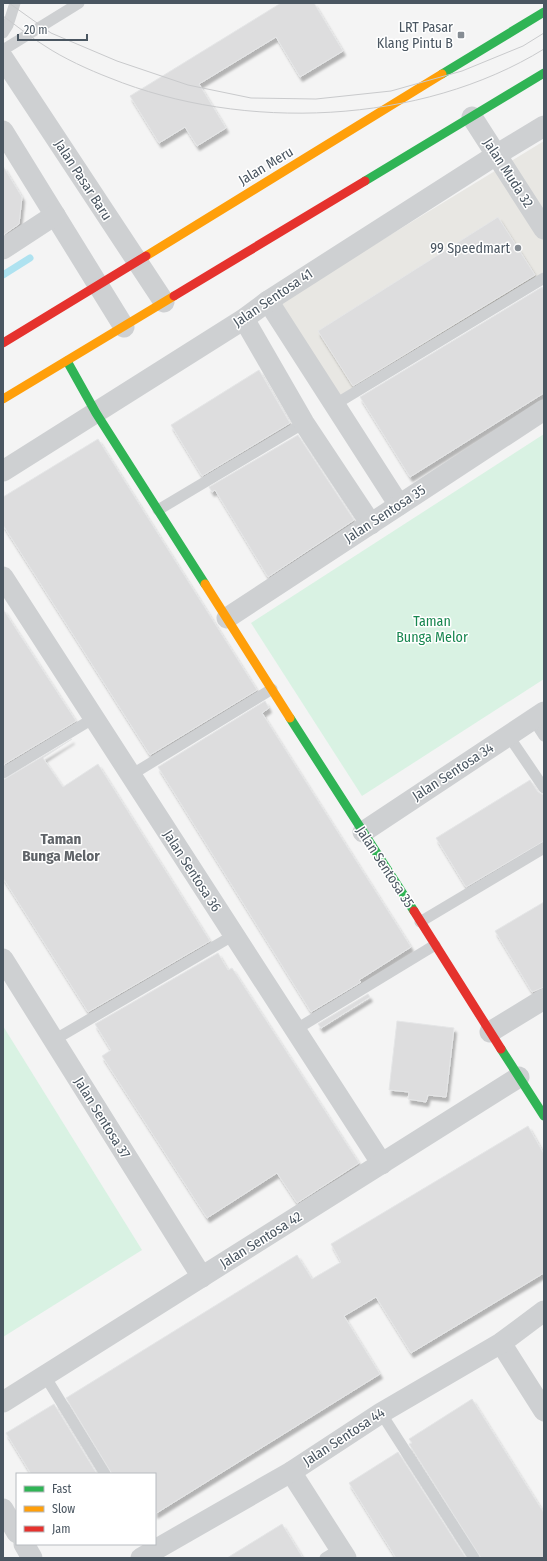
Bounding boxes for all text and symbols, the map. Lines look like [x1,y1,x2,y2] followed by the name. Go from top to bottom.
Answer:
[18,16,87,42] scale bar
[377,19,453,52] place label: LRT Pasar Klang Pintu B
[24,23,48,37] text: 20 m
[456,30,466,40] marker: LRT Pasar Klang Pintu B
[479,135,537,211] street label: Jalan Muda 32
[51,136,115,224] street label: Jalan Pasar Baru
[236,143,296,189] street label: Jalan Meru
[430,240,510,257] place label: 99 Speedmart
[513,243,523,253] marker: 99 Speedmart
[230,265,316,331] street label: Jalan Sentosa 41
[341,481,429,547] street label: Jalan Sentosa 35
[396,613,468,646] park label: Taman Bunga Melor
[409,739,497,805] street label: Jalan Sentosa 34
[352,823,418,911] street label: Jalan Sentosa 35
[159,827,225,915] street label: Jalan Sentosa 36
[22,830,100,865] district label: Taman Bunga Melor
[70,1074,134,1162] street label: Jalan Sentosa 37
[217,1208,305,1272] street label: Jalan Sentosa 42
[300,1404,388,1470] street label: Jalan Sentosa 44
[16,1473,156,1545] legend
[52,1482,71,1496] text: Fast
[52,1502,75,1516] text: Slow
[52,1522,70,1536] text: Jam

